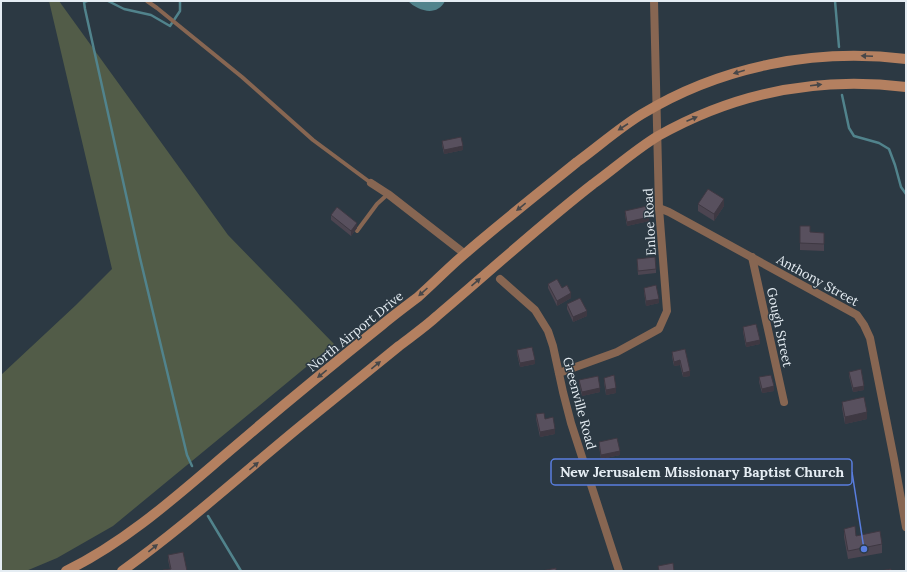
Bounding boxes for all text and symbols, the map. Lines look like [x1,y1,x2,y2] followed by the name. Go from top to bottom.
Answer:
[860,53,873,59] one-way arrow
[732,69,744,75] one-way arrow
[810,82,822,88] one-way arrow
[686,116,697,122] one-way arrow
[617,123,629,130] one-way arrow
[639,187,660,256] street label: Enloe Road
[516,203,527,212] one-way arrow
[773,250,862,310] street label: Anthony Street
[471,277,481,287] one-way arrow
[763,286,796,368] street label: Gough Street
[304,287,407,375] street label: North Airport Drive
[418,287,428,297] one-way arrow
[559,355,600,451] street label: Greenville Road
[370,361,381,369] one-way arrow
[316,369,327,378] one-way arrow
[551,459,852,485] callout: New Jerusalem Missionary Baptist Church
[249,461,259,470] one-way arrow
[560,463,844,481] text: New Jerusalem Missionary Baptist Church
[148,544,159,552] one-way arrow

